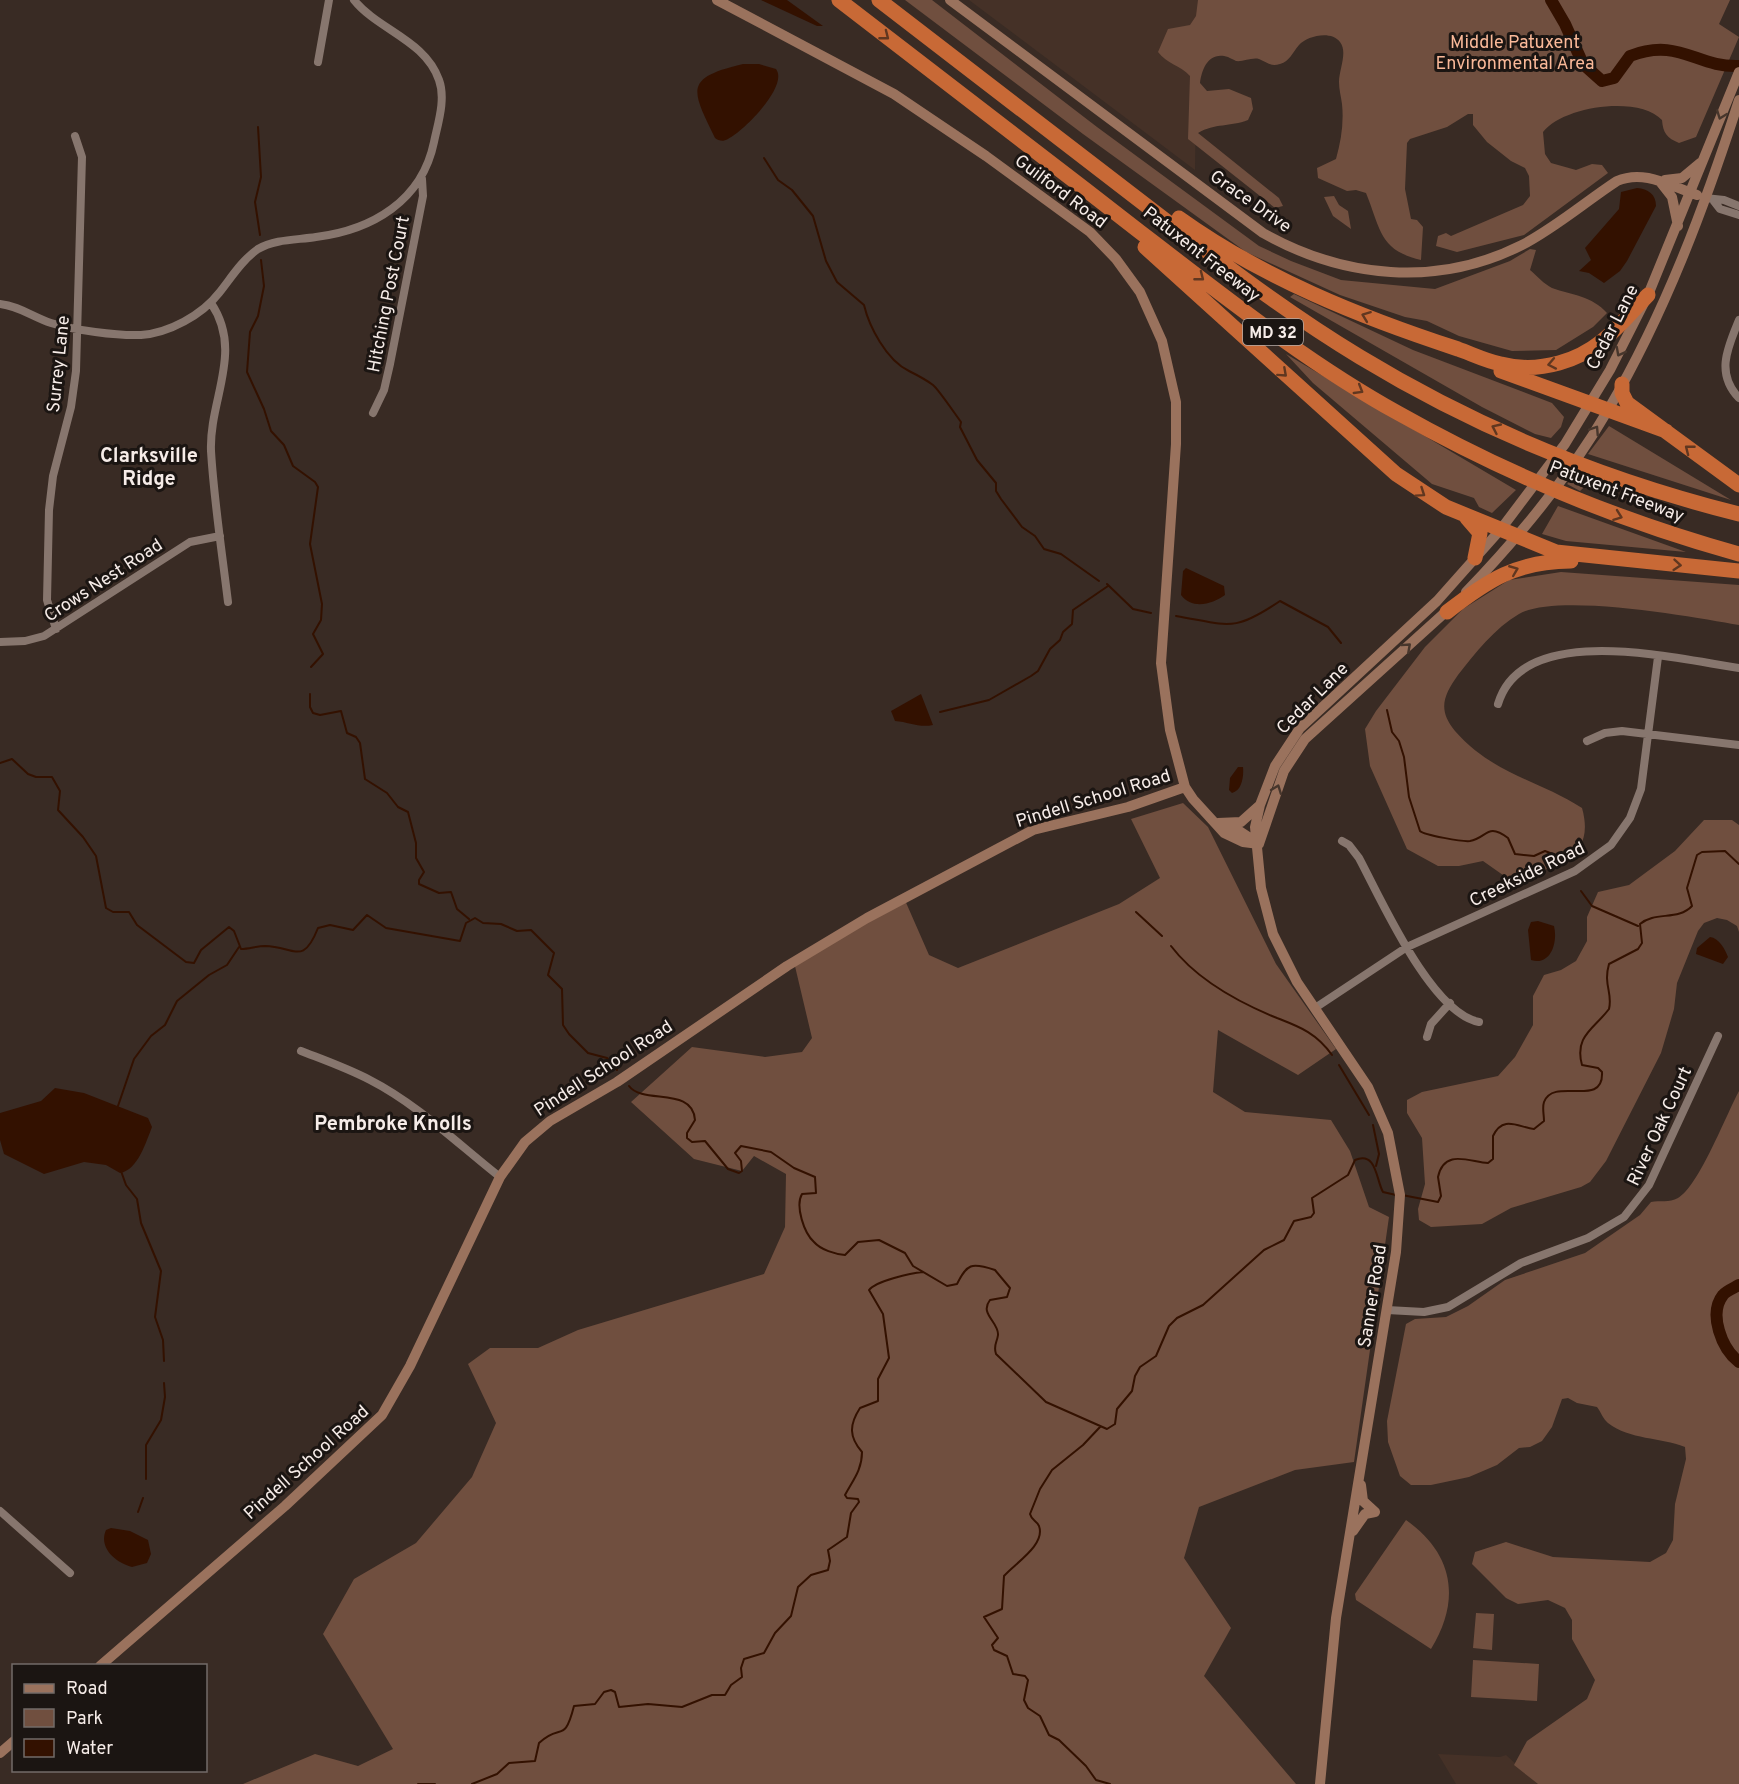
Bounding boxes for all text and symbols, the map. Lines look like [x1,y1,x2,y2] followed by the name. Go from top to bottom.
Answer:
[879,28,890,39] one-way arrow
[1436,32,1594,76] park label: Middle Patuxent Environmental Area
[1716,109,1729,120] one-way arrow
[1009,150,1111,234] street label: Guilford Road
[1205,166,1295,239] street label: Grace Drive
[1138,202,1264,308] street label: Patuxent Freeway
[363,214,416,374] street label: Hitching Post Court
[1193,270,1204,281] one-way arrow
[1582,281,1645,374] street label: Cedar Lane
[1361,311,1372,323] one-way arrow
[43,315,76,414] street label: Surrey Lane
[1243,319,1303,345] road number: MD 32
[1616,345,1627,356] one-way arrow
[1547,357,1557,370] one-way arrow
[1277,366,1287,377] one-way arrow
[1353,382,1363,394] one-way arrow
[1491,424,1502,436] one-way arrow
[1588,426,1599,437] one-way arrow
[100,444,198,493] district label: Clarksville Ridge
[1685,445,1696,456] one-way arrow
[1546,456,1687,529] street label: Patuxent Freeway
[1415,485,1425,497] one-way arrow
[1612,508,1623,521] one-way arrow
[40,534,167,628] street label: Crows Nest Road
[1673,558,1682,571] one-way arrow
[1507,565,1518,577] one-way arrow
[1400,643,1411,654] one-way arrow
[1272,658,1354,740] street label: Cedar Lane
[1013,765,1174,834] street label: Pindell School Road
[1270,784,1282,795] one-way arrow
[1466,837,1589,913] street label: Creekside Road
[530,1016,677,1123] street label: Pindell School Road
[1623,1063,1698,1190] street label: River Oak Court
[314,1112,472,1138] district label: Pembroke Knolls
[1354,1243,1393,1349] street label: Sanner Road
[240,1401,374,1525] street label: Pindell School Road
[12,1664,207,1772] legend
[66,1678,108,1701] text: Road
[66,1708,103,1731] text: Park
[66,1738,113,1761] text: Water

